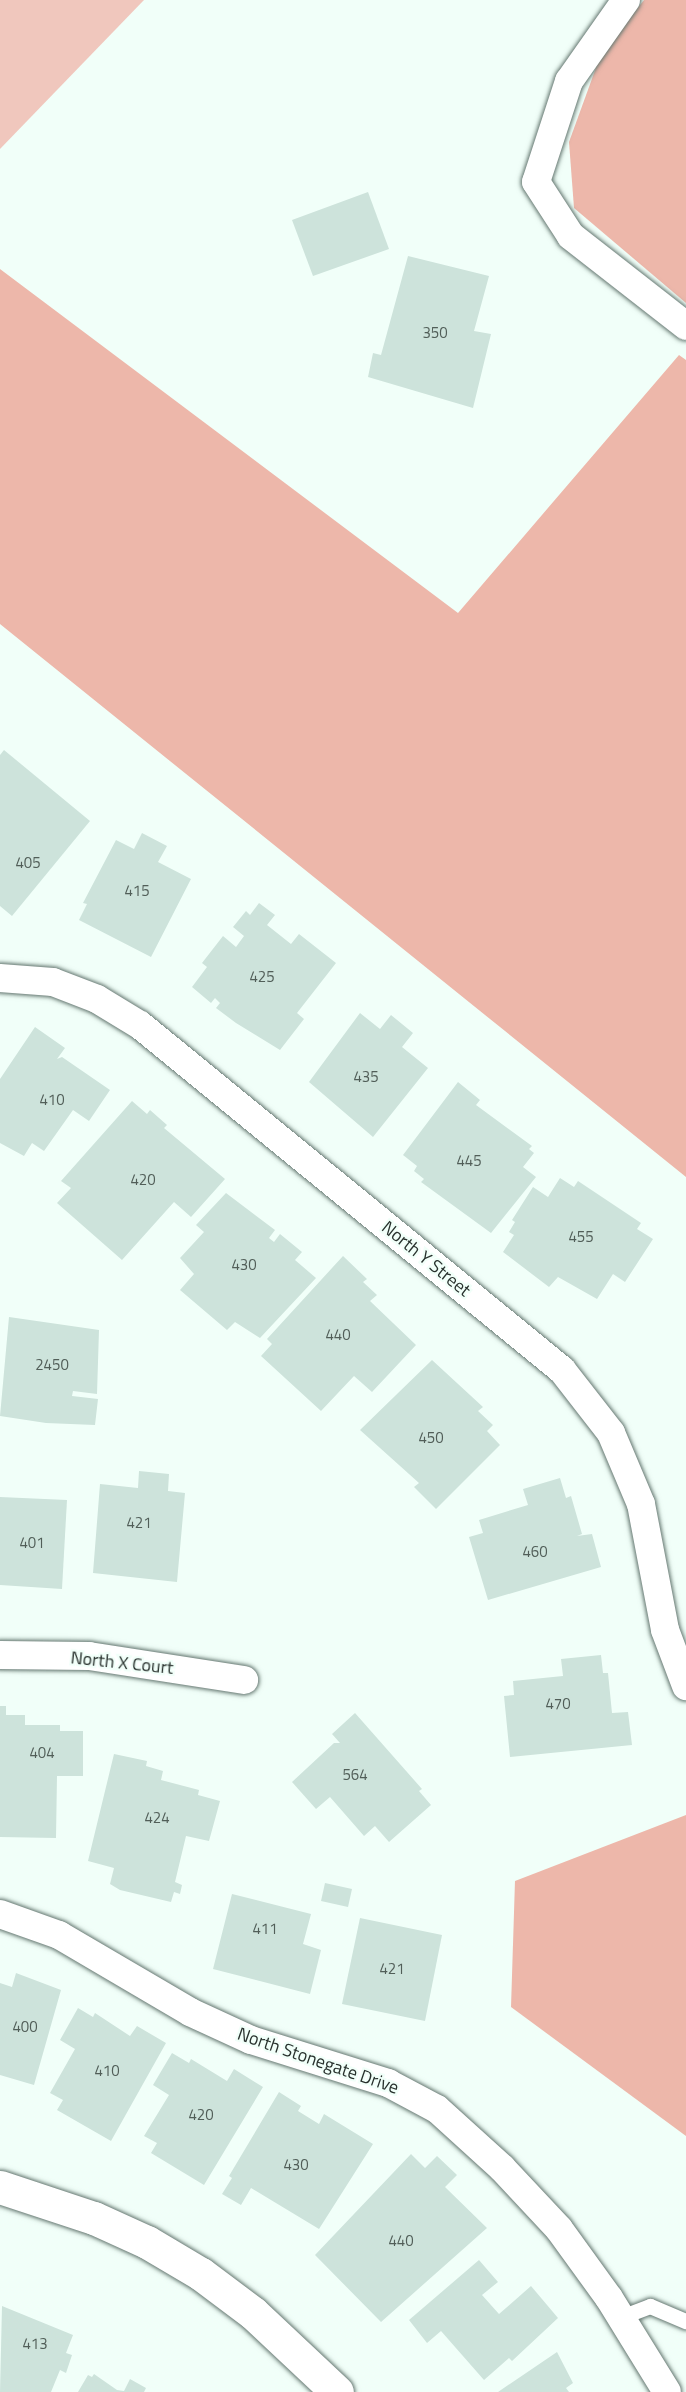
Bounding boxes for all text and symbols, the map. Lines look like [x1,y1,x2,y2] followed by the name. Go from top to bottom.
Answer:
[422,324,448,342] house number: 350
[15,854,41,872] house number: 405
[124,882,150,900] house number: 415
[249,968,275,986] house number: 425
[353,1068,379,1086] house number: 435
[39,1091,65,1109] house number: 410
[456,1152,482,1170] house number: 445
[130,1171,156,1189] house number: 420
[377,1217,475,1301] street label: North Y Street
[568,1228,594,1246] house number: 455
[231,1256,257,1274] house number: 430
[325,1326,351,1344] house number: 440
[35,1356,69,1374] house number: 2450
[418,1429,444,1447] house number: 450
[126,1514,152,1532] house number: 421
[19,1534,45,1552] house number: 401
[522,1543,548,1561] house number: 460
[70,1647,174,1679] street label: North X Court
[545,1695,571,1713] house number: 470
[29,1744,55,1762] house number: 404
[342,1766,368,1784] house number: 564
[144,1809,170,1827] house number: 424
[252,1920,278,1938] house number: 411
[379,1960,405,1978] house number: 421
[12,2018,38,2036] house number: 400
[235,2023,401,2099] street label: North Stonegate Drive
[94,2062,120,2080] house number: 410
[188,2106,214,2124] house number: 420
[283,2156,309,2174] house number: 430
[388,2232,414,2250] house number: 440
[22,2335,48,2353] house number: 413

